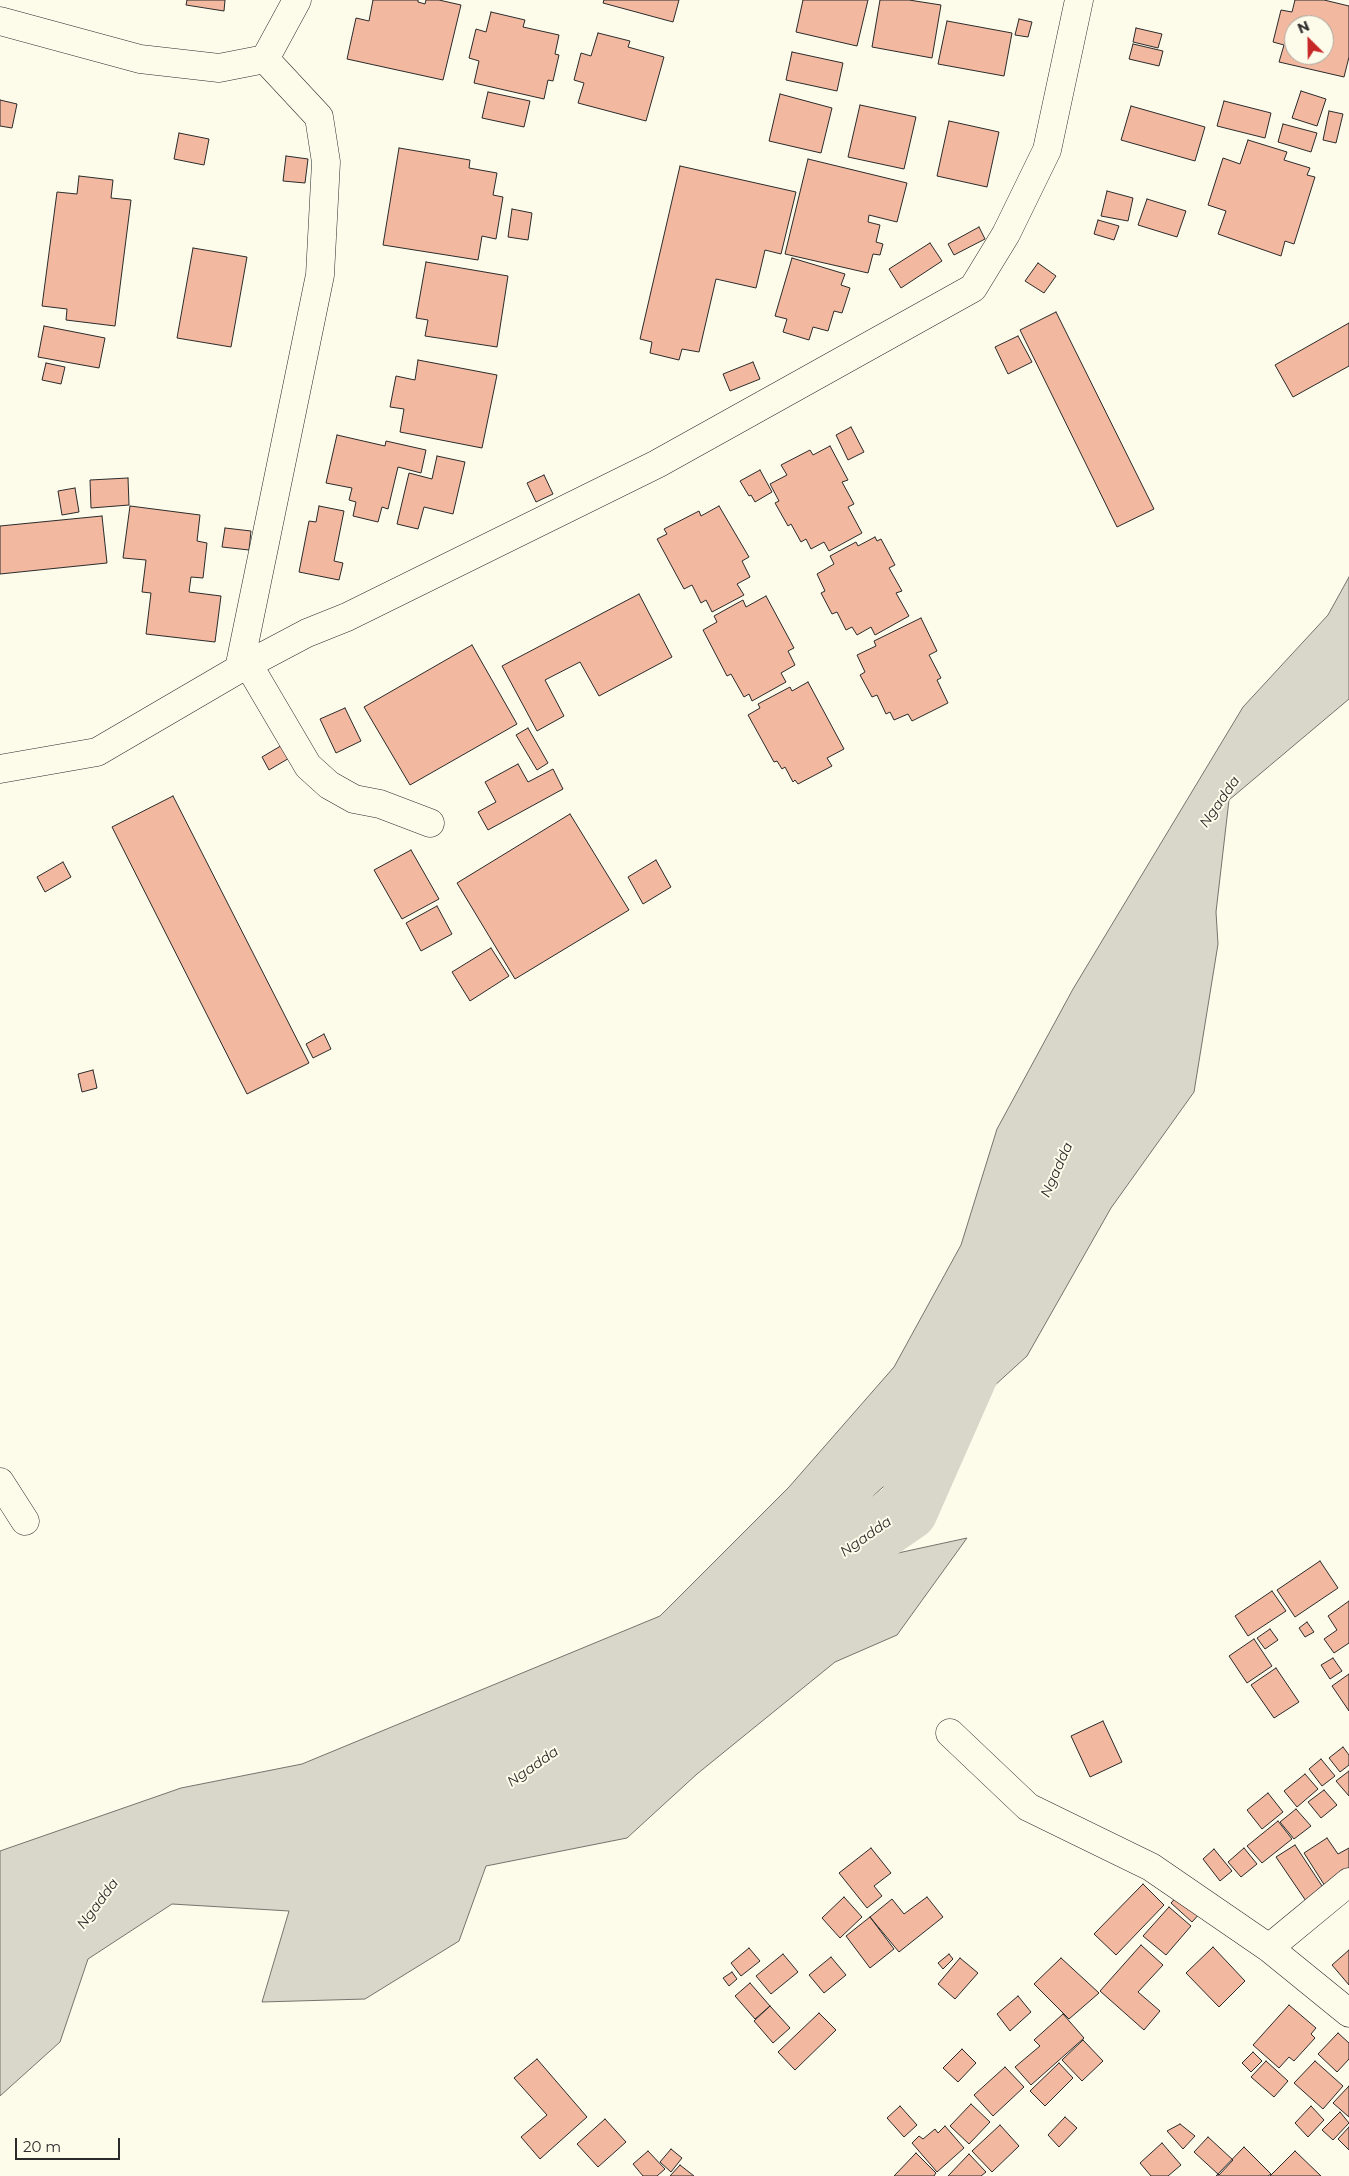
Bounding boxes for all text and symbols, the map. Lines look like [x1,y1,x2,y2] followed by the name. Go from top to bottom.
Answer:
[1284,15,1334,65] north arrow
[1295,17,1312,38] text: N
[1196,773,1244,831] water label: Ngadda
[1037,1140,1077,1200] water label: Ngadda
[837,1513,895,1561] water label: Ngadda
[504,1743,562,1791] water label: Ngadda
[74,1875,122,1933] water label: Ngadda
[18,2128,122,2160] scale bar
[23,2137,61,2156] text: 20 m

